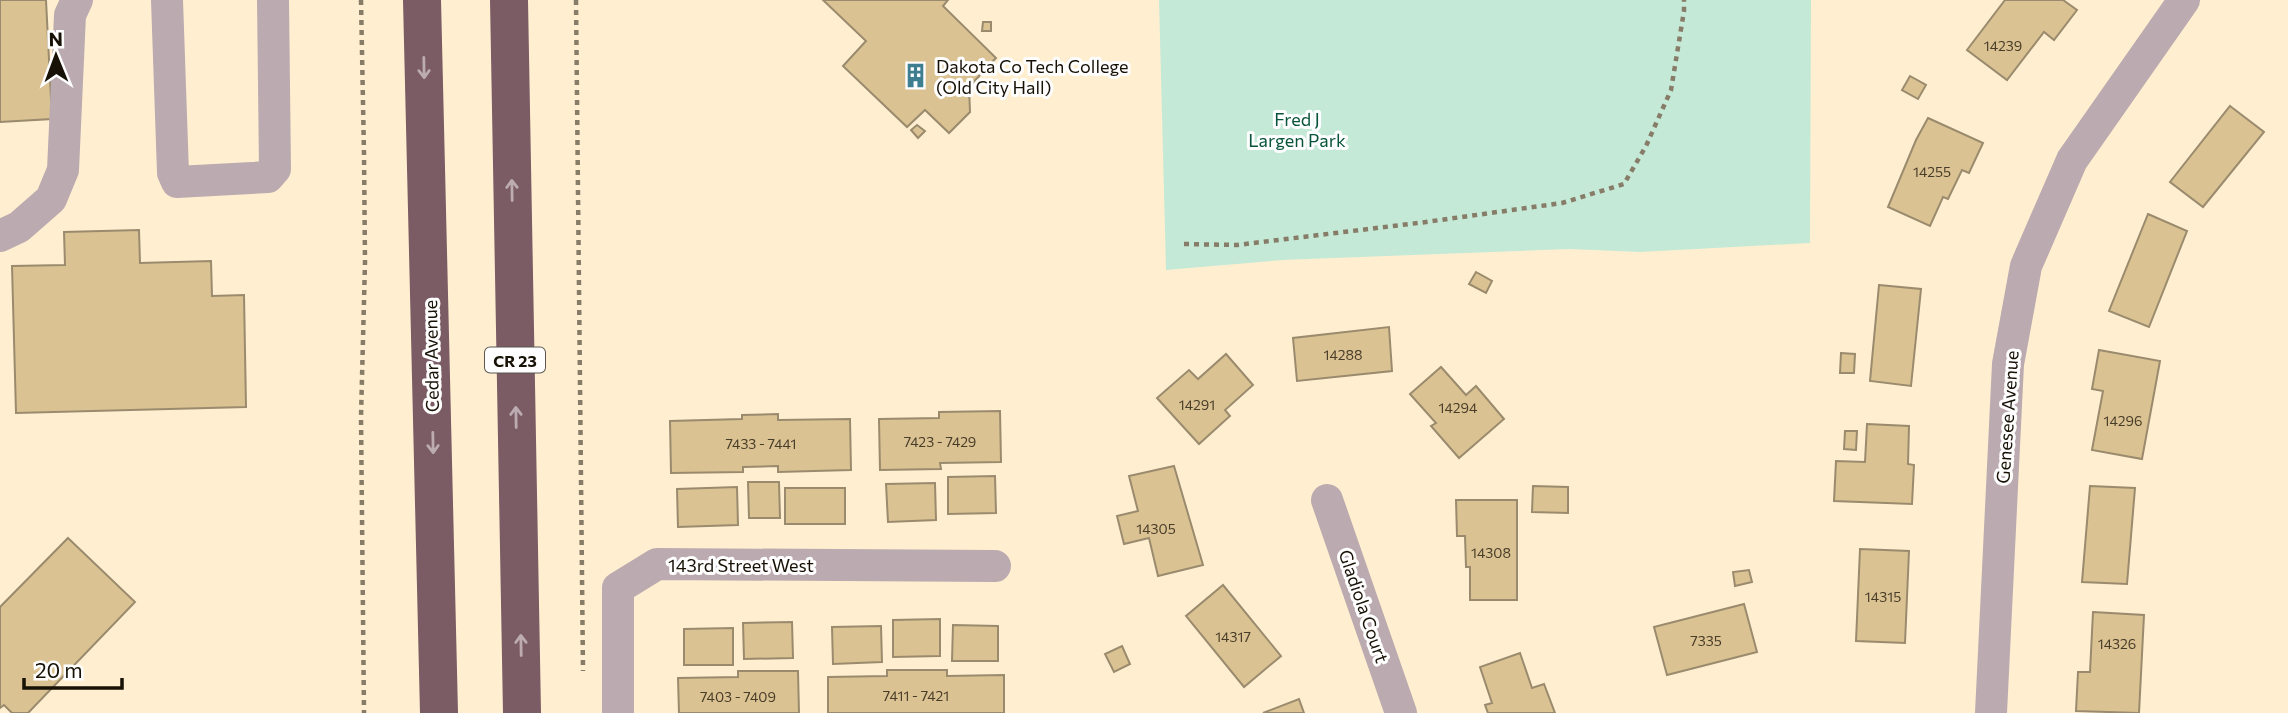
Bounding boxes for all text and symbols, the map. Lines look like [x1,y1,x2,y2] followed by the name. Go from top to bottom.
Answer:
[21,21,91,91] north arrow
[48,27,63,50] text: N
[1984,37,2022,54] house number: 14239
[936,55,1129,98] place label: Dakota Co Tech College (Old City Hall)
[417,56,431,79] one-way arrow
[902,62,930,90] building icon: Dakota Co Tech College (Old City Hall)
[1248,108,1346,151] park label: Fred J Largen Park
[1913,163,1951,180] house number: 14255
[505,179,519,202] one-way arrow
[419,300,443,412] street label: Cedar Avenue
[1324,346,1362,363] house number: 14288
[485,348,545,372] road number: CR 23
[1991,350,2023,484] street label: Genesee Avenue
[1179,396,1215,413] house number: 14291
[1439,399,1478,416] house number: 14294
[510,406,523,429] one-way arrow
[2104,412,2142,429] house number: 14296
[426,431,439,454] one-way arrow
[904,433,976,450] house number: 7423 - 7429
[725,435,797,452] house number: 7433 - 7441
[1136,520,1176,537] house number: 14305
[1471,544,1511,561] house number: 14308
[1334,547,1394,665] street label: Gladiola Court
[668,554,814,576] street label: 143rd Street West
[1865,588,1901,605] house number: 14315
[1215,628,1251,645] house number: 14317
[1690,632,1722,649] house number: 7335
[514,634,528,657] one-way arrow
[2098,635,2136,652] house number: 14326
[24,646,122,690] scale bar
[35,657,83,682] text: 20 m
[883,687,949,704] house number: 7411 - 7421
[700,688,776,705] house number: 7403 - 7409

